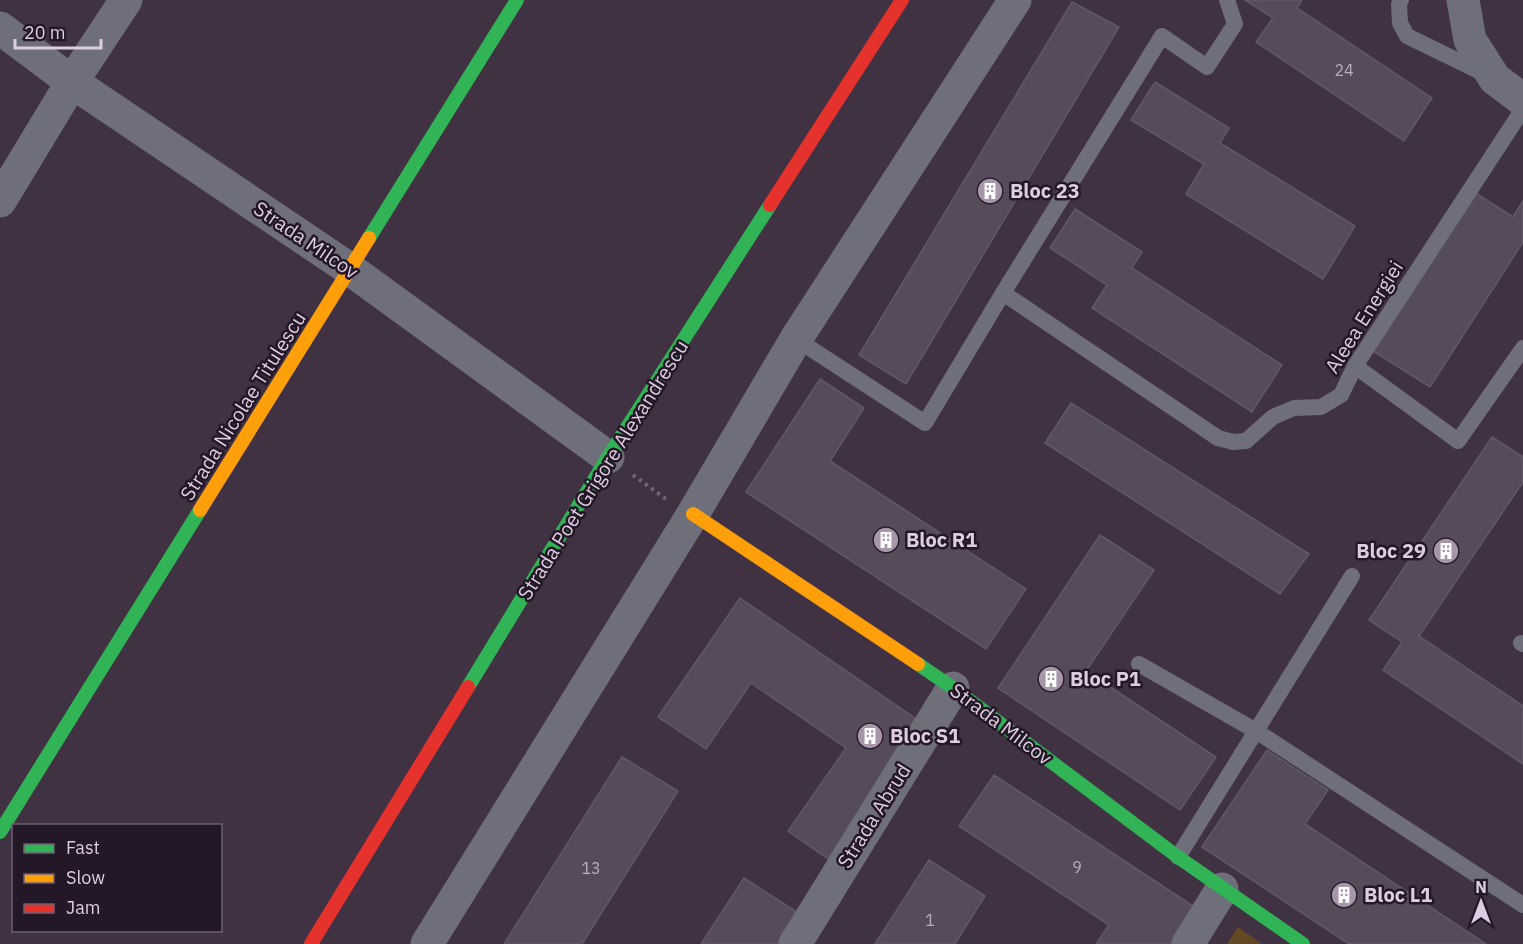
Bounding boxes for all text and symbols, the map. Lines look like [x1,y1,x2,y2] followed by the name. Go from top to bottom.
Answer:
[15,12,100,50] scale bar
[24,21,66,44] text: 20 m
[1334,60,1354,80] house number: 24
[975,176,1005,206] building icon: Bloc 23
[1010,177,1080,204] place label: Bloc 23
[249,195,364,285] street label: Strada Milcov
[1318,255,1409,378] street label: Aleea Energiei
[173,306,312,505] street label: Strada Nicolae Titulescu
[511,334,694,605] street label: Strada Poet Grigore Alexandrescu
[871,525,901,555] building icon: Bloc R1
[906,526,977,553] place label: Bloc R1
[1431,536,1461,566] building icon: Bloc 29
[1356,537,1426,564] place label: Bloc 29
[1036,664,1066,694] building icon: Bloc P1
[1070,665,1141,692] place label: Bloc P1
[945,676,1058,771] street label: Strada Milcov
[855,721,885,751] building icon: Bloc S1
[890,722,960,749] place label: Bloc S1
[831,758,916,873] street label: Strada Abrud
[12,824,222,932] legend
[66,836,100,859] text: Fast
[1072,857,1082,877] house number: 9
[581,858,601,878] house number: 13
[66,866,105,889] text: Slow
[1451,872,1511,932] north arrow
[1475,877,1487,897] text: N
[1329,880,1359,910] building icon: Bloc L1
[1364,881,1432,908] place label: Bloc L1
[66,896,101,919] text: Jam
[925,910,935,930] house number: 1

